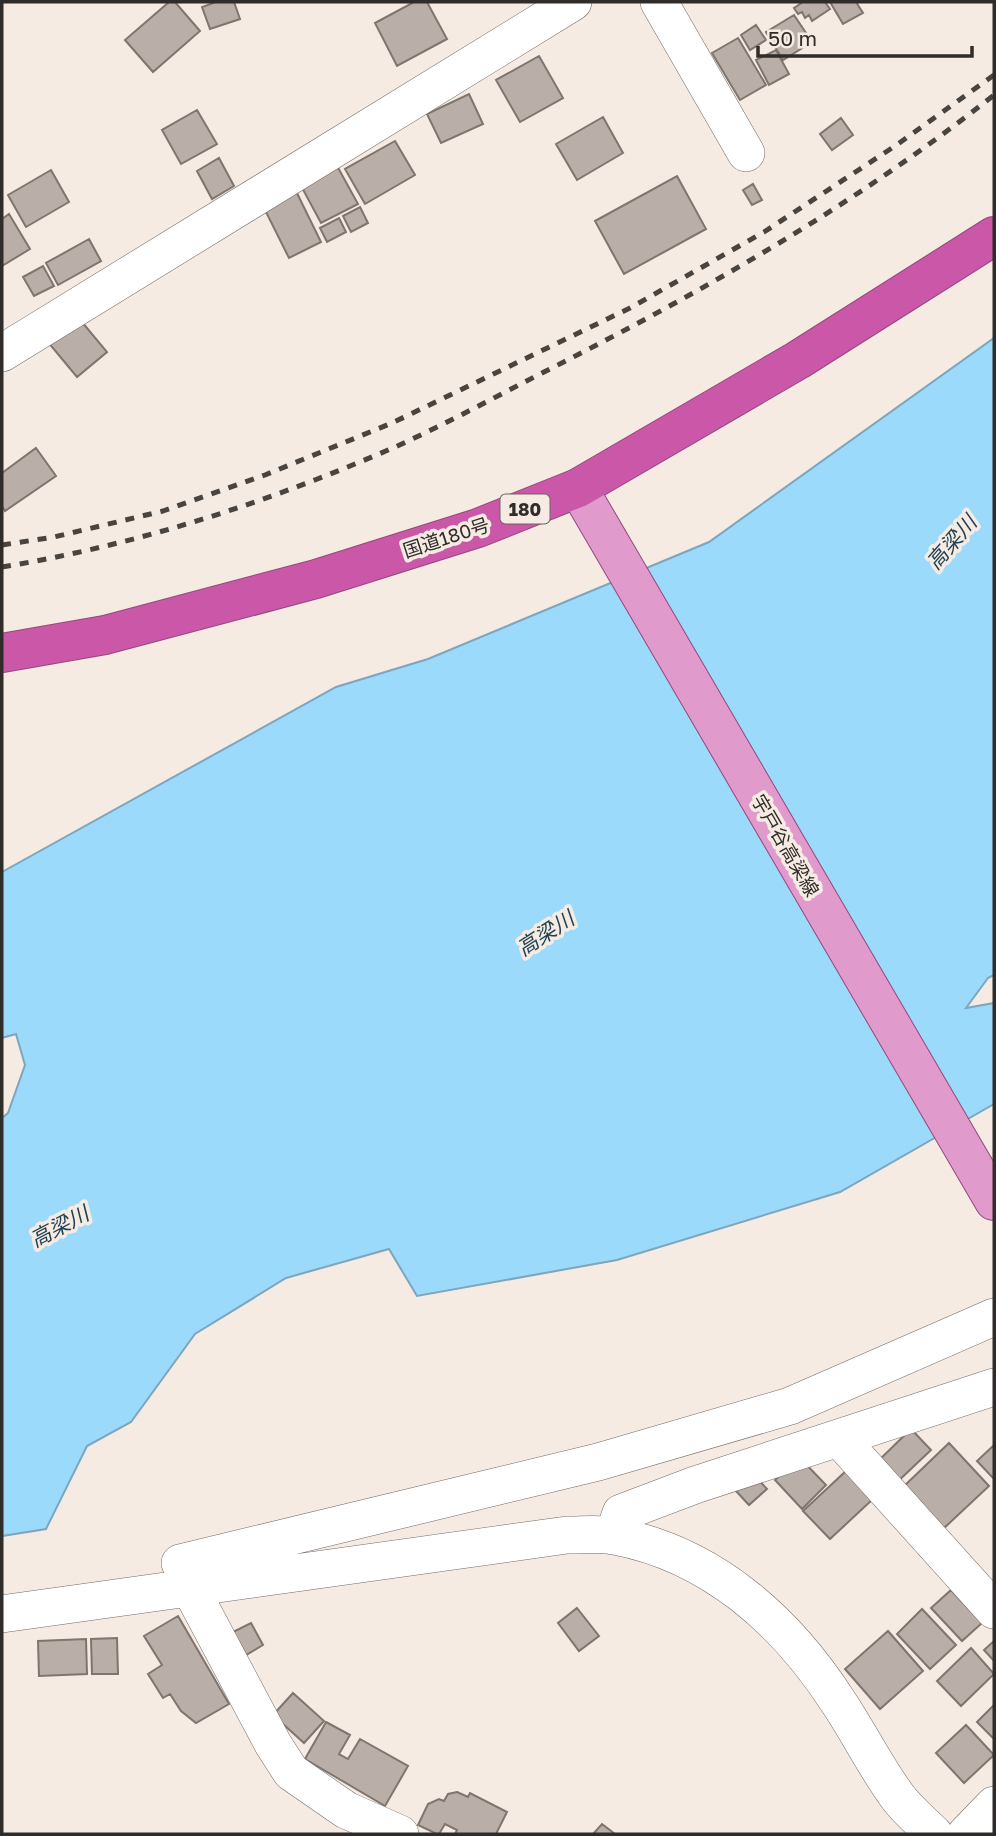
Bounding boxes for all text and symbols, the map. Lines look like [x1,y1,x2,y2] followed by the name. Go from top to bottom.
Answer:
[758,14,972,58] scale bar
[768,25,817,51] text: 50 m
[500,494,550,524] road number: 180
[921,508,983,574] water label: 高梁川
[400,512,492,562] street label: 国道180号
[748,790,824,900] street label: 宇戸谷高梁線
[512,904,580,961] water label: 高梁川
[25,1199,95,1252] water label: 高梁川

